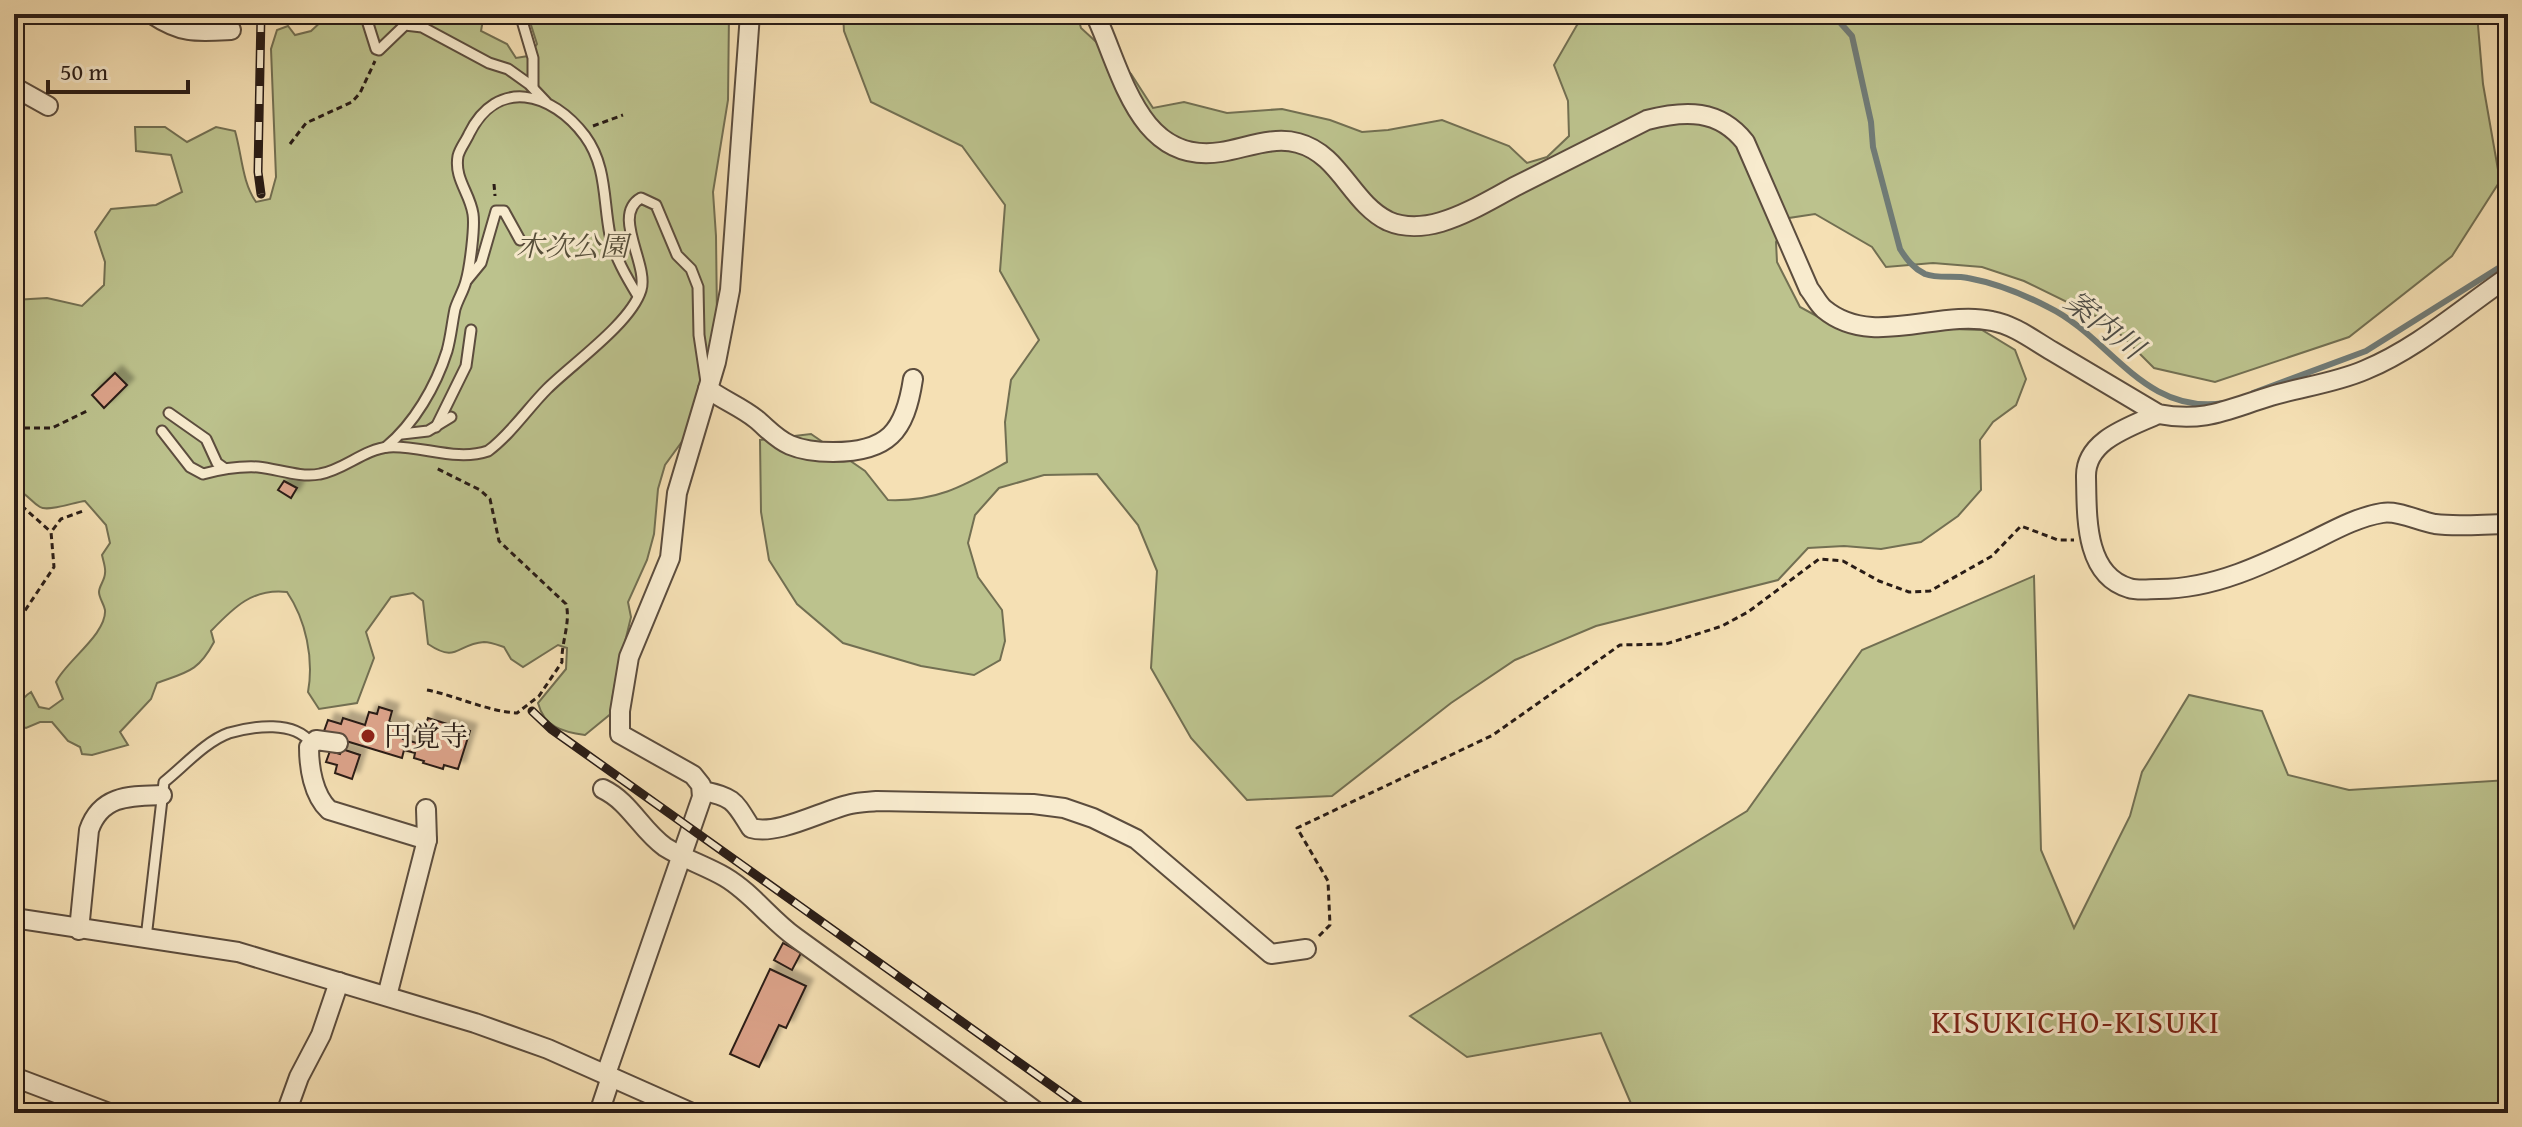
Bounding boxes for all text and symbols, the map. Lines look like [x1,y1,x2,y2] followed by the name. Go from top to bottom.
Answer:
[48,44,188,94] scale bar
[60,54,108,89] text: 50 m
[516,225,632,266] park label: 木次公園
[2056,279,2156,371] water label: 案内川
[384,715,468,756] place label: 円覚寺
[359,727,377,745] marker: 円覚寺
[1931,998,2221,1045] district label: KISUKICHO-KISUKI

